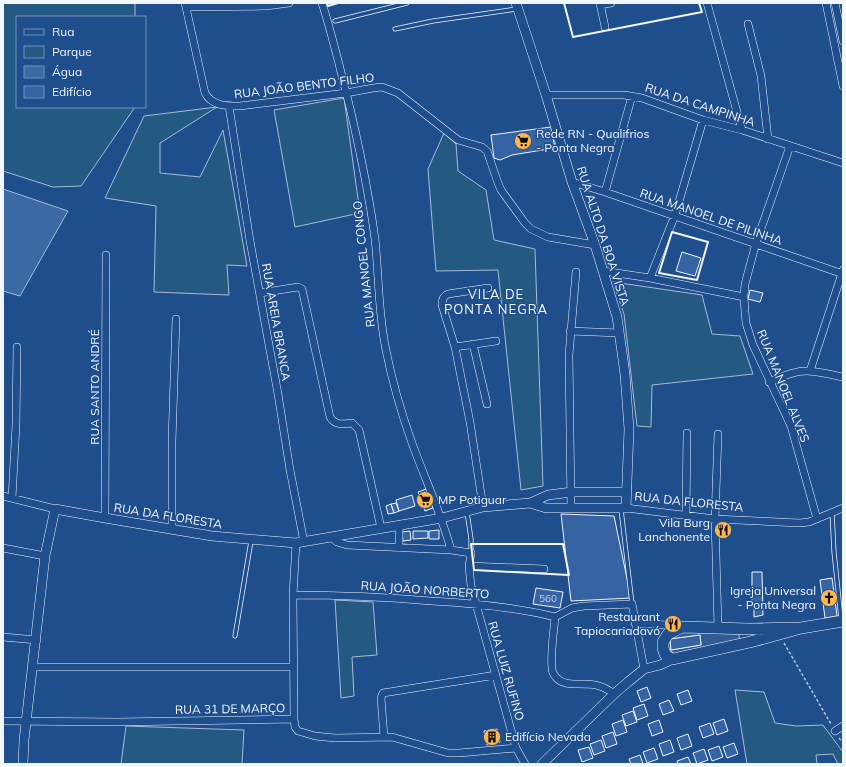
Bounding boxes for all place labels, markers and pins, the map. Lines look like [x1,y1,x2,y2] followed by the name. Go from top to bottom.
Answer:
[536,126,649,155] place label: Rede RN - Qualifrios - Ponta Negra
[513,131,533,151] supermarket icon: Rede RN - Qualifrios - Ponta Negra
[415,490,435,510] supermarket icon: MP Potiguar
[438,492,507,507] place label: MP Potiguar
[638,515,710,544] place label: Vila Burg Lanchonente
[713,520,733,540] restaurant icon: Vila Burg Lanchonente
[730,583,816,612] place label: Igreja Universal - Ponta Negra
[819,588,839,608] church icon: Igreja Universal - Ponta Negra
[575,609,660,638] place label: Restaurant Tapiocariadavó
[663,614,683,634] restaurant icon: Restaurant Tapiocariadavó
[482,727,502,747] building icon: Edifício Nevada
[505,729,591,744] place label: Edifício Nevada

